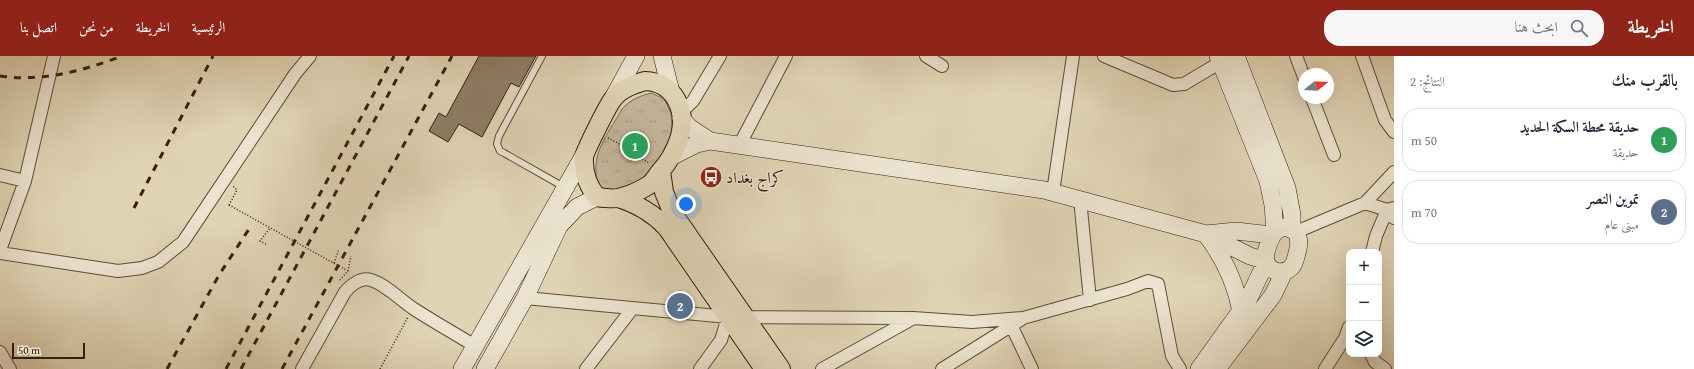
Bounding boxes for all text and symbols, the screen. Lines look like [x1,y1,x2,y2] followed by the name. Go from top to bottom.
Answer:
[1324,10,1604,46] search box
[1628,12,1674,40] text: الخريطة
[1514,16,1558,37] text: ابحث هنا
[20,17,57,37] text: اتصل بنا
[79,17,114,37] text: من نحن
[136,17,170,37] text: الخريطة
[192,17,225,37] text: الرئيسية
[1568,17,1590,39] icon: search
[1611,67,1678,92] text: بالقرب منك
[1298,68,1334,104] north arrow
[1410,72,1445,91] text: النتائج: 2
[1520,116,1639,137] text: حديقة محطة السكة الحديد
[622,131,648,161] pin: 1
[1411,131,1437,150] text: 50 m
[1661,131,1667,150] text: 1
[1613,143,1639,162] text: حديقة
[698,164,724,190] bus stop icon: كراج بغداد
[726,165,784,192] place label: كراج بغداد
[1586,188,1639,209] text: تموين النصر
[676,194,696,214] your location
[1411,203,1437,222] text: 70 m
[1661,203,1667,222] text: 2
[1605,215,1639,234] text: مبنى عام
[1346,249,1382,357] map controls
[1346,249,1382,285] button: +
[1346,285,1382,321] button: −
[667,291,693,321] pin: 2
[1346,321,1382,357] button: layers
[12,341,85,360] scale bar
[18,342,40,358] text: 50 m

